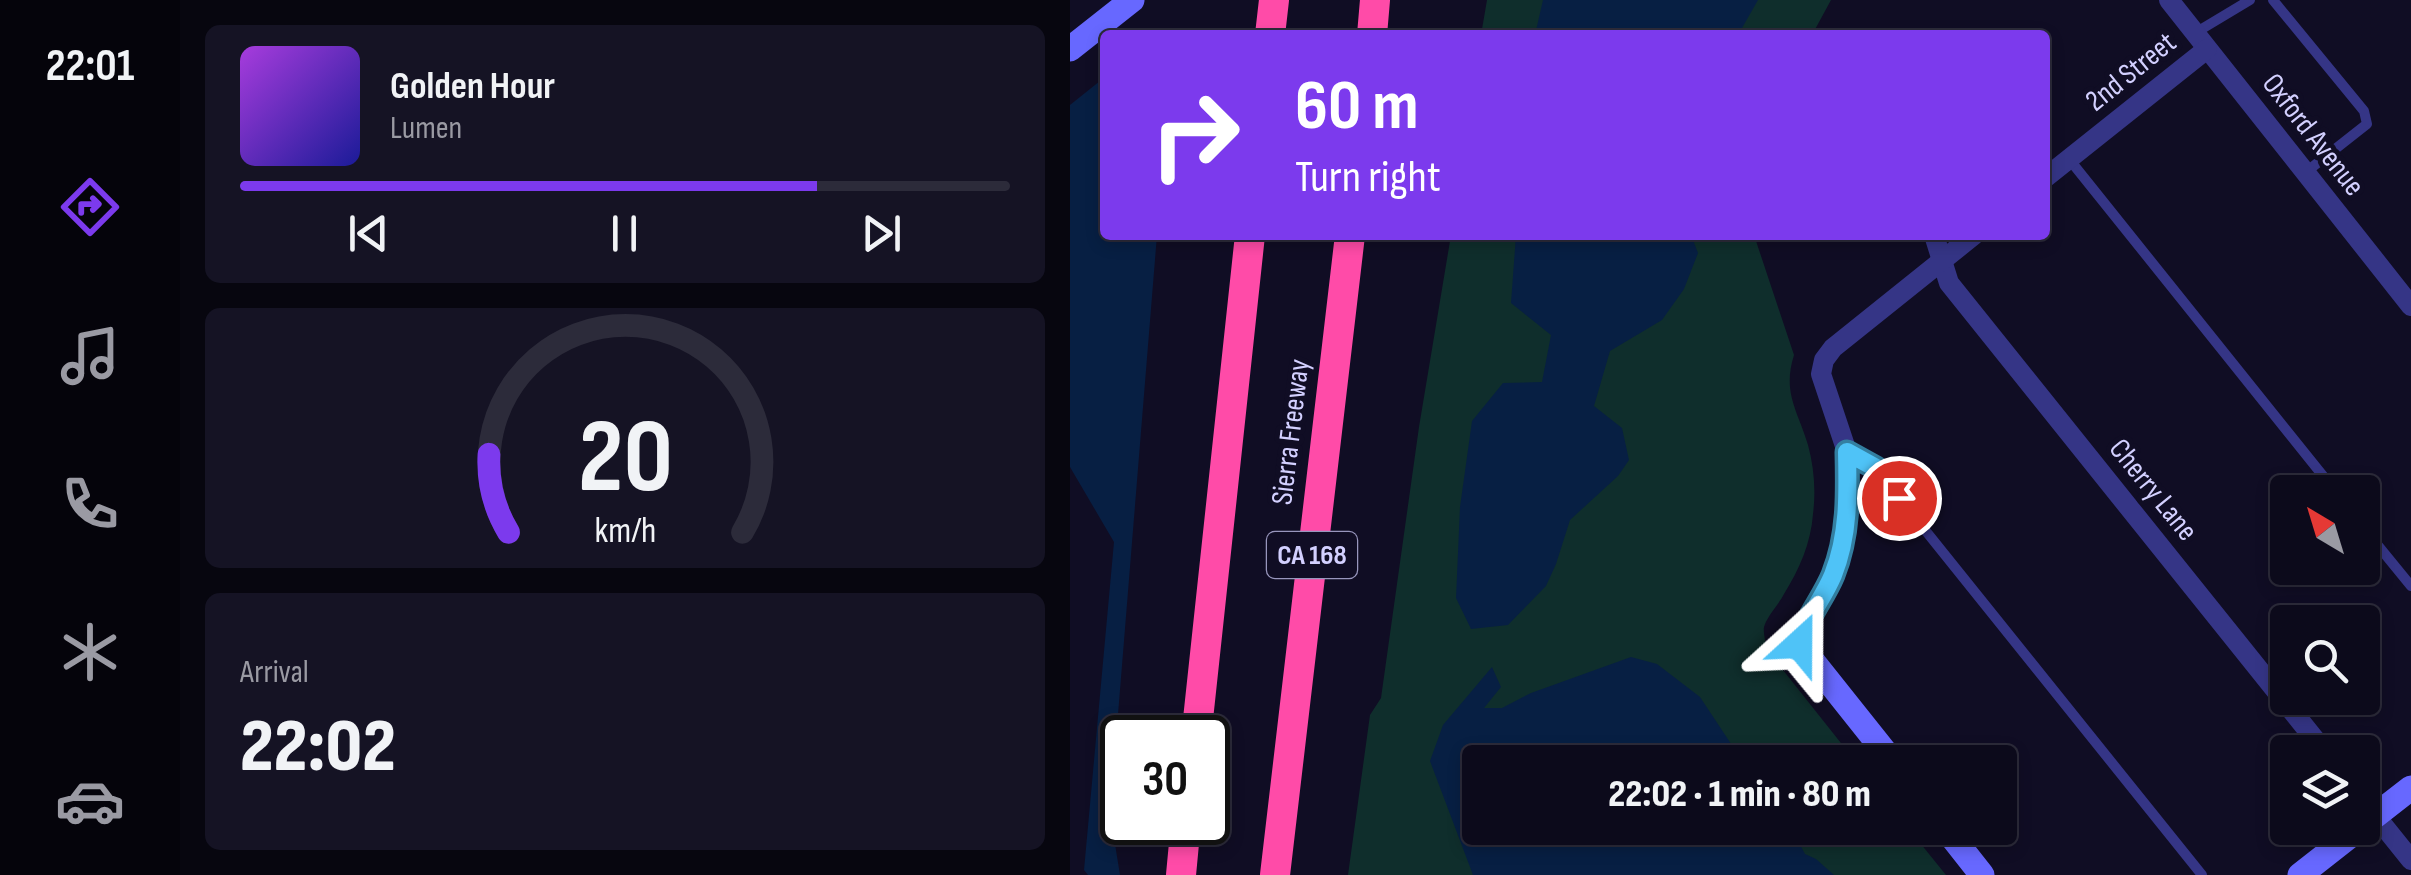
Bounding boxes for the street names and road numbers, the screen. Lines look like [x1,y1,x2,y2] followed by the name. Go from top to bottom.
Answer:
[2079,25,2183,119] street label: 2nd Street
[2254,67,2372,203] street label: Oxford Avenue
[1264,357,1318,507] street label: Sierra Freeway
[2101,432,2205,548] street label: Cherry Lane
[1267,532,1357,578] road number: CA 168

